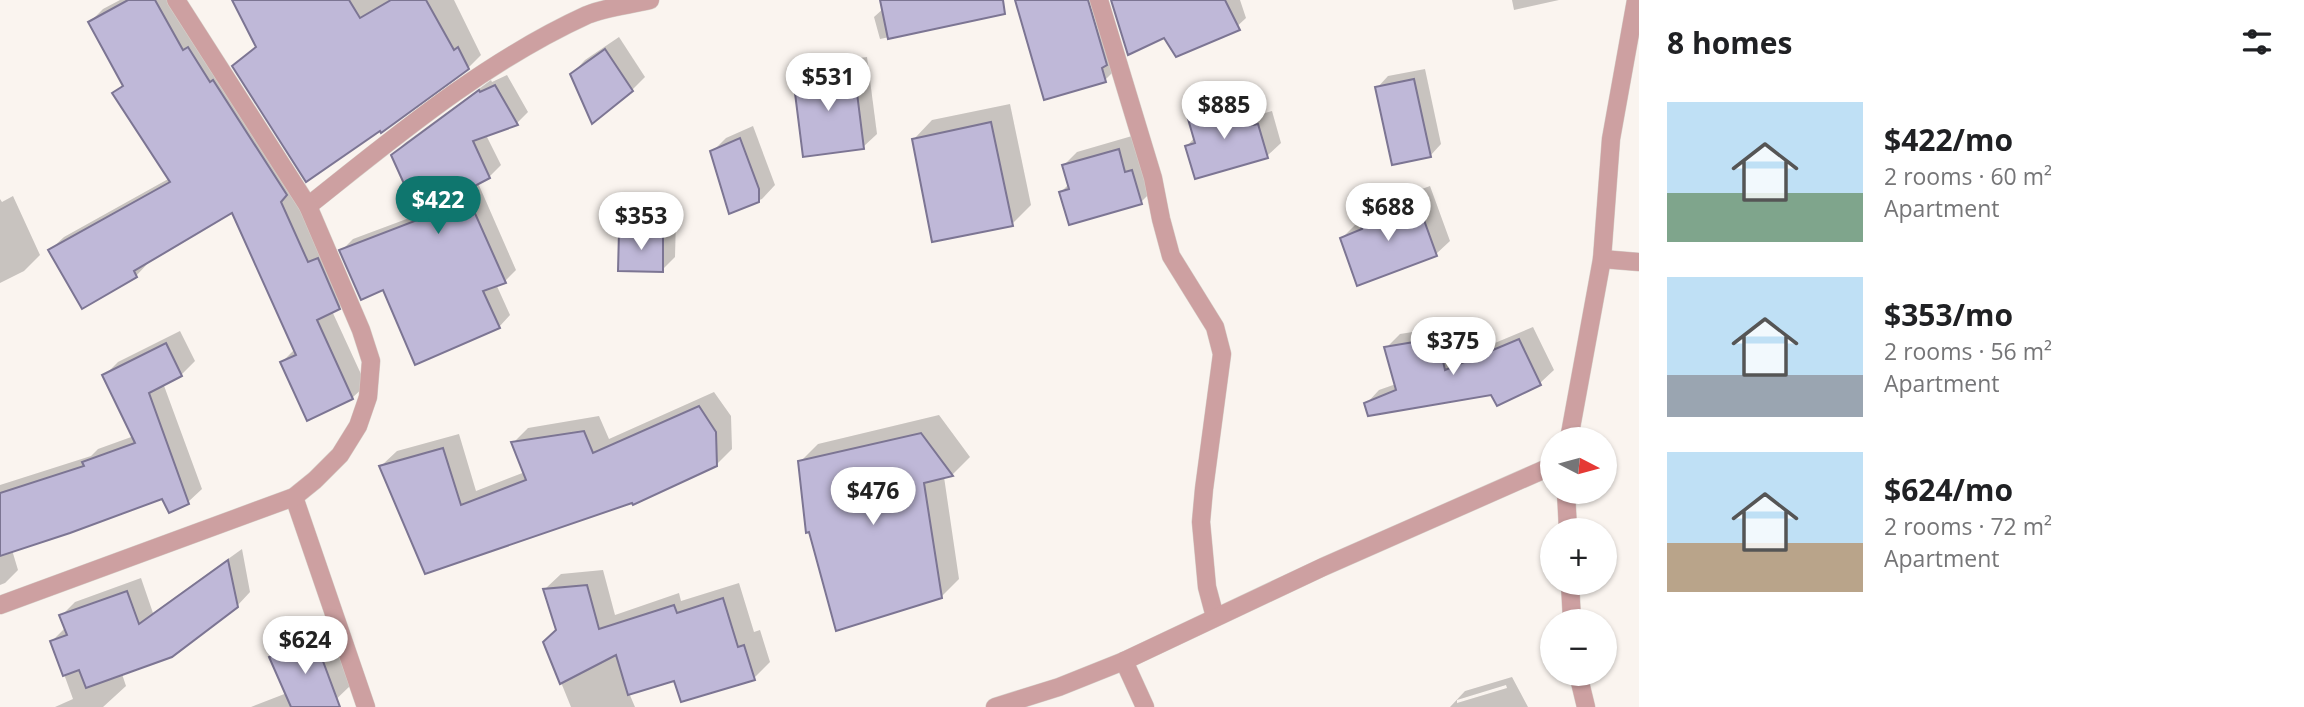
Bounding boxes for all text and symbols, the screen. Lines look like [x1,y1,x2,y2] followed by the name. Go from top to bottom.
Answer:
[1667,22,1792,63] text: 8 homes
[2238,23,2276,61] icon: filters
[787,54,869,113] pin: $531
[802,60,854,92] text: $531
[1183,82,1265,141] pin: $885
[1198,88,1250,120] text: $885
[1884,119,2013,160] text: $422/mo
[1723,130,1807,214] icon: home
[1884,160,2052,192] text: 2 rooms · 60 m²
[397,176,479,236] pin: $422
[412,183,464,215] text: $422
[1347,184,1429,243] pin: $688
[1362,190,1414,222] text: $688
[600,192,682,252] pin: $353
[1884,192,2000,224] text: Apartment
[615,199,667,231] text: $353
[1884,294,2013,335] text: $353/mo
[1723,305,1807,389] icon: home
[1412,318,1494,377] pin: $375
[1427,324,1479,356] text: $375
[1884,335,2052,367] text: 2 rooms · 56 m²
[1884,367,2000,399] text: Apartment
[1540,427,1617,504] north arrow
[1540,427,1617,686] map controls
[832,468,914,527] pin: $476
[1884,469,2013,510] text: $624/mo
[847,474,899,506] text: $476
[1723,480,1807,564] icon: home
[1884,510,2052,542] text: 2 rooms · 72 m²
[1540,518,1617,595] button: +
[1884,542,2000,574] text: Apartment
[1540,609,1617,686] button: −
[264,616,346,676] pin: $624
[279,623,331,655] text: $624

